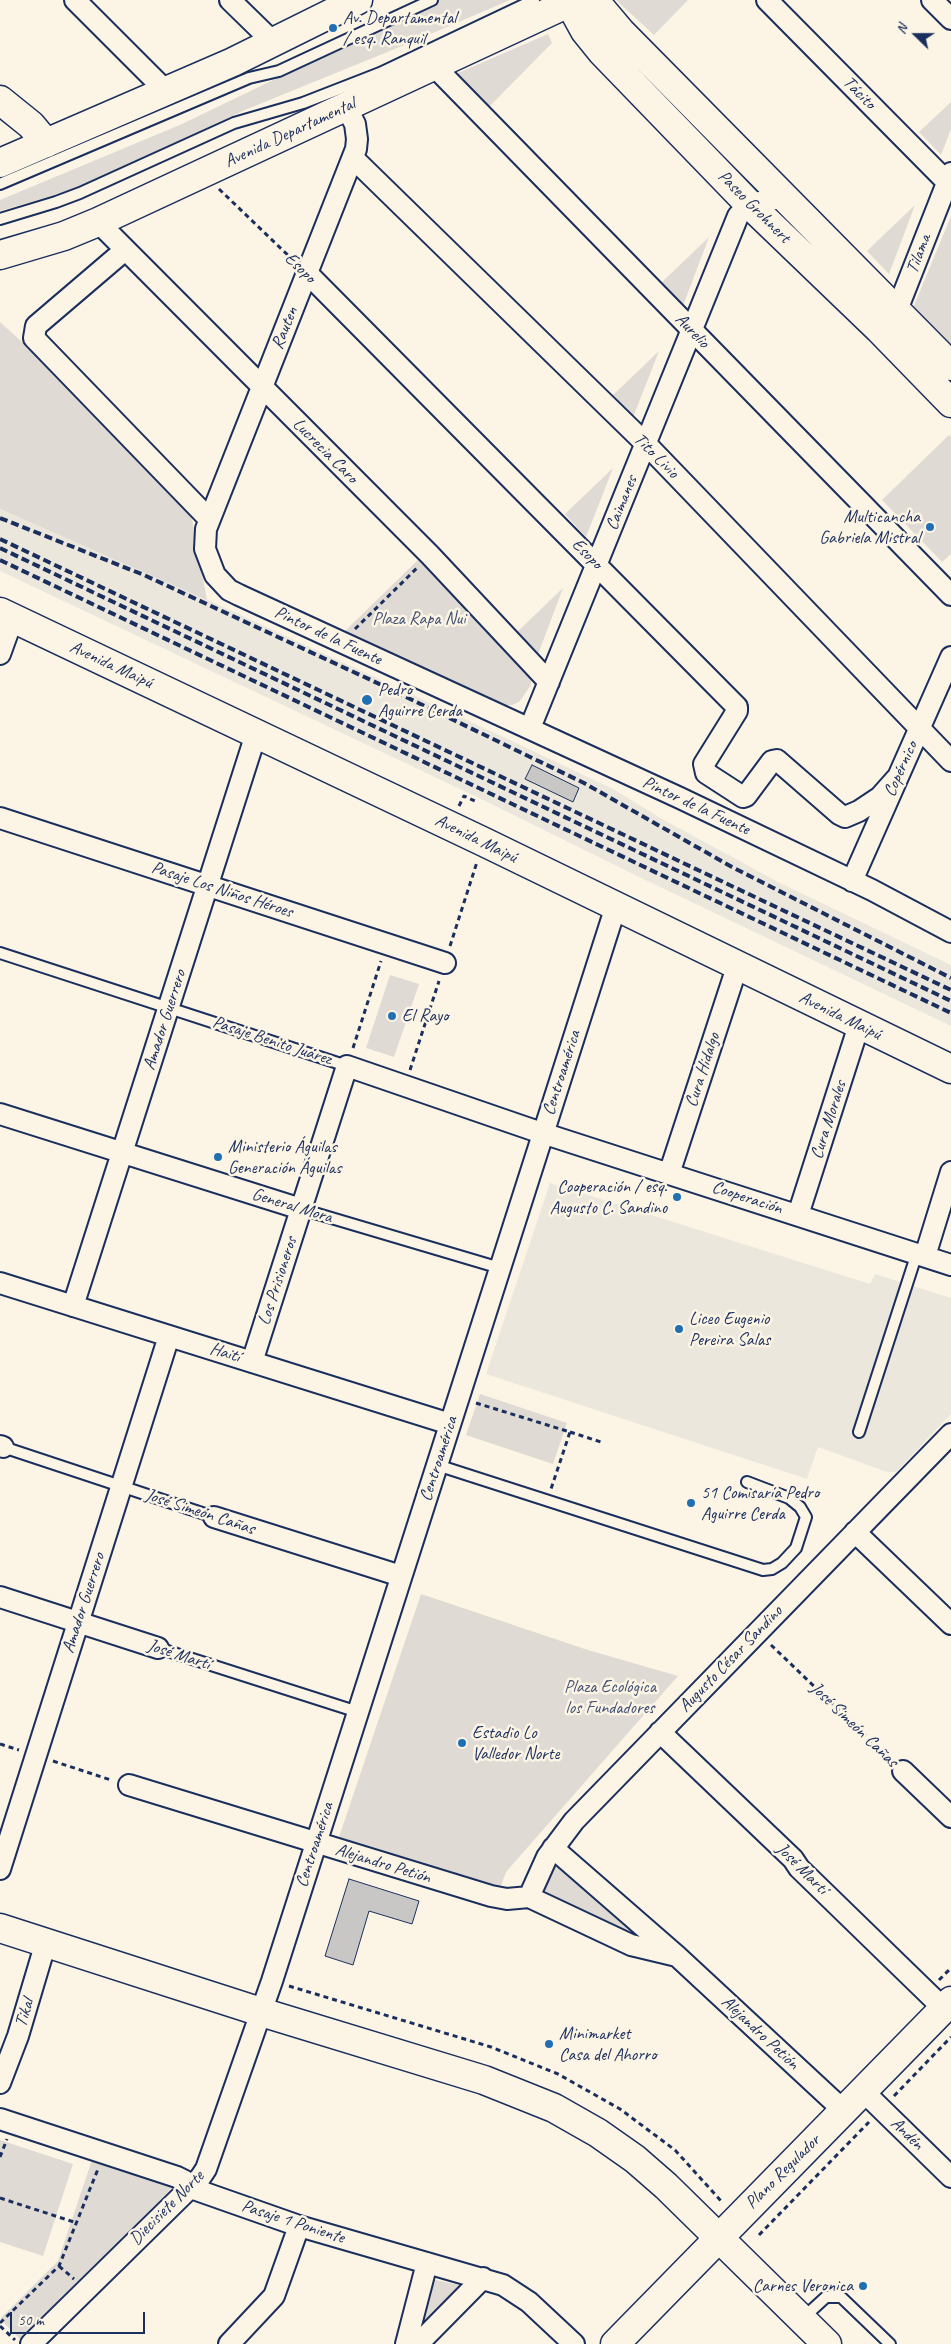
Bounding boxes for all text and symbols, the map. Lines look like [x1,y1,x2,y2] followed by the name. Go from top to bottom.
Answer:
[343,7,456,50] place label: Av. Departamental / esq. Ranquil
[891,10,941,60] north arrow
[327,22,339,34] marker: Av. Departamental / esq. Ranquil
[892,22,911,36] text: N
[838,72,880,114] street label: Tácito
[221,93,359,173] street label: Avenida Departamental
[713,166,795,248] street label: Paseo Grohnert
[902,231,936,277] street label: Tilama
[280,248,320,288] street label: Esopo
[267,304,303,352] street label: Rauten
[670,309,714,353] street label: Aurelio
[288,414,362,488] street label: Lucrecia Caro
[629,429,683,483] street label: Tito Livio
[601,472,643,534] street label: Caimanes
[819,506,920,548] place label: Multicancha Gabriela Mistral
[924,521,936,533] marker: Multicancha Gabriela Mistral
[567,534,607,574] street label: Esopo
[271,602,385,670] street label: Pintor de la Fuente
[372,608,466,630] park label: Plaza Rapa Nui
[66,636,156,694] street label: Avenida Maipú
[378,679,462,722] place label: Pedro Aguirre Cerda
[360,693,374,707] marker: Pedro Aguirre Cerda
[879,738,923,800] street label: Copérnico
[639,772,753,840] street label: Pintor de la Fuente
[431,810,521,868] street label: Avenida Maipú
[149,857,295,923] street label: Pasaje Los Niños Héroes
[139,967,191,1073] street label: Amador Guerrero
[795,987,885,1045] street label: Avenida Maipú
[402,1005,448,1027] place label: El Rayo
[386,1010,398,1022] marker: El Rayo
[210,1012,334,1070] street label: Pasaje Benito Juárez
[538,1028,586,1118] street label: Centroamérica
[681,1030,725,1110] street label: Cura Hidalgo
[806,1078,852,1162] street label: Cura Morales
[228,1136,341,1178] place label: Ministerio Águilas Generación Águilas
[212,1151,224,1163] marker: Ministerio Águilas Generación Águilas
[550,1176,667,1218] place label: Cooperación / esq. Augusto C. Sandino
[709,1176,785,1220] street label: Cooperación
[249,1184,335,1228] street label: General Mora
[671,1191,683,1203] marker: Cooperación / esq. Augusto C. Sandino
[254,1234,302,1328] street label: Los Prisioneros
[689,1308,770,1350] place label: Liceo Eugenio Pereira Salas
[673,1323,685,1335] marker: Liceo Eugenio Pereira Salas
[207,1338,243,1368] street label: Haití
[415,1414,463,1504] street label: Centroamérica
[701,1482,819,1525] place label: 51 Comisaría Pedro Aguirre Cerda
[143,1484,257,1540] street label: José Simeón Cañas
[685,1497,697,1509] marker: 51 Comisaría Pedro Aguirre Cerda
[58,1550,110,1656] street label: Amador Guerrero
[675,1601,787,1717] street label: Augusto César Sandino
[145,1635,213,1675] street label: José Martí
[564,1676,656,1718] park label: Plaza Ecológica los Fundadores
[806,1678,902,1772] street label: José Simeón Cañas
[472,1722,559,1765] place label: Estadio Lo Valledor Norte
[456,1737,468,1749] marker: Estadio Lo Valledor Norte
[291,1800,339,1890] street label: Centroamérica
[333,1839,433,1889] street label: Alejandro Petión
[772,1839,832,1899] street label: José Martí
[717,1991,803,2075] street label: Alejandro Petión
[11,1996,39,2030] street label: Tikal
[559,2023,656,2066] place label: Minimarket Casa del Ahorro
[543,2038,555,2050] marker: Minimarket Casa del Ahorro
[886,2113,928,2155] street label: Andén
[741,2130,825,2214] street label: Plano Regulador
[125,2166,209,2250] street label: Diecisiete Norte
[239,2195,347,2249] street label: Pasaje 1 Poniente
[753,2275,853,2297] place label: Carnes Veronica
[857,2280,869,2292] marker: Carnes Veronica
[12,2302,148,2334] scale bar
[18,2311,44,2330] text: 50 m

